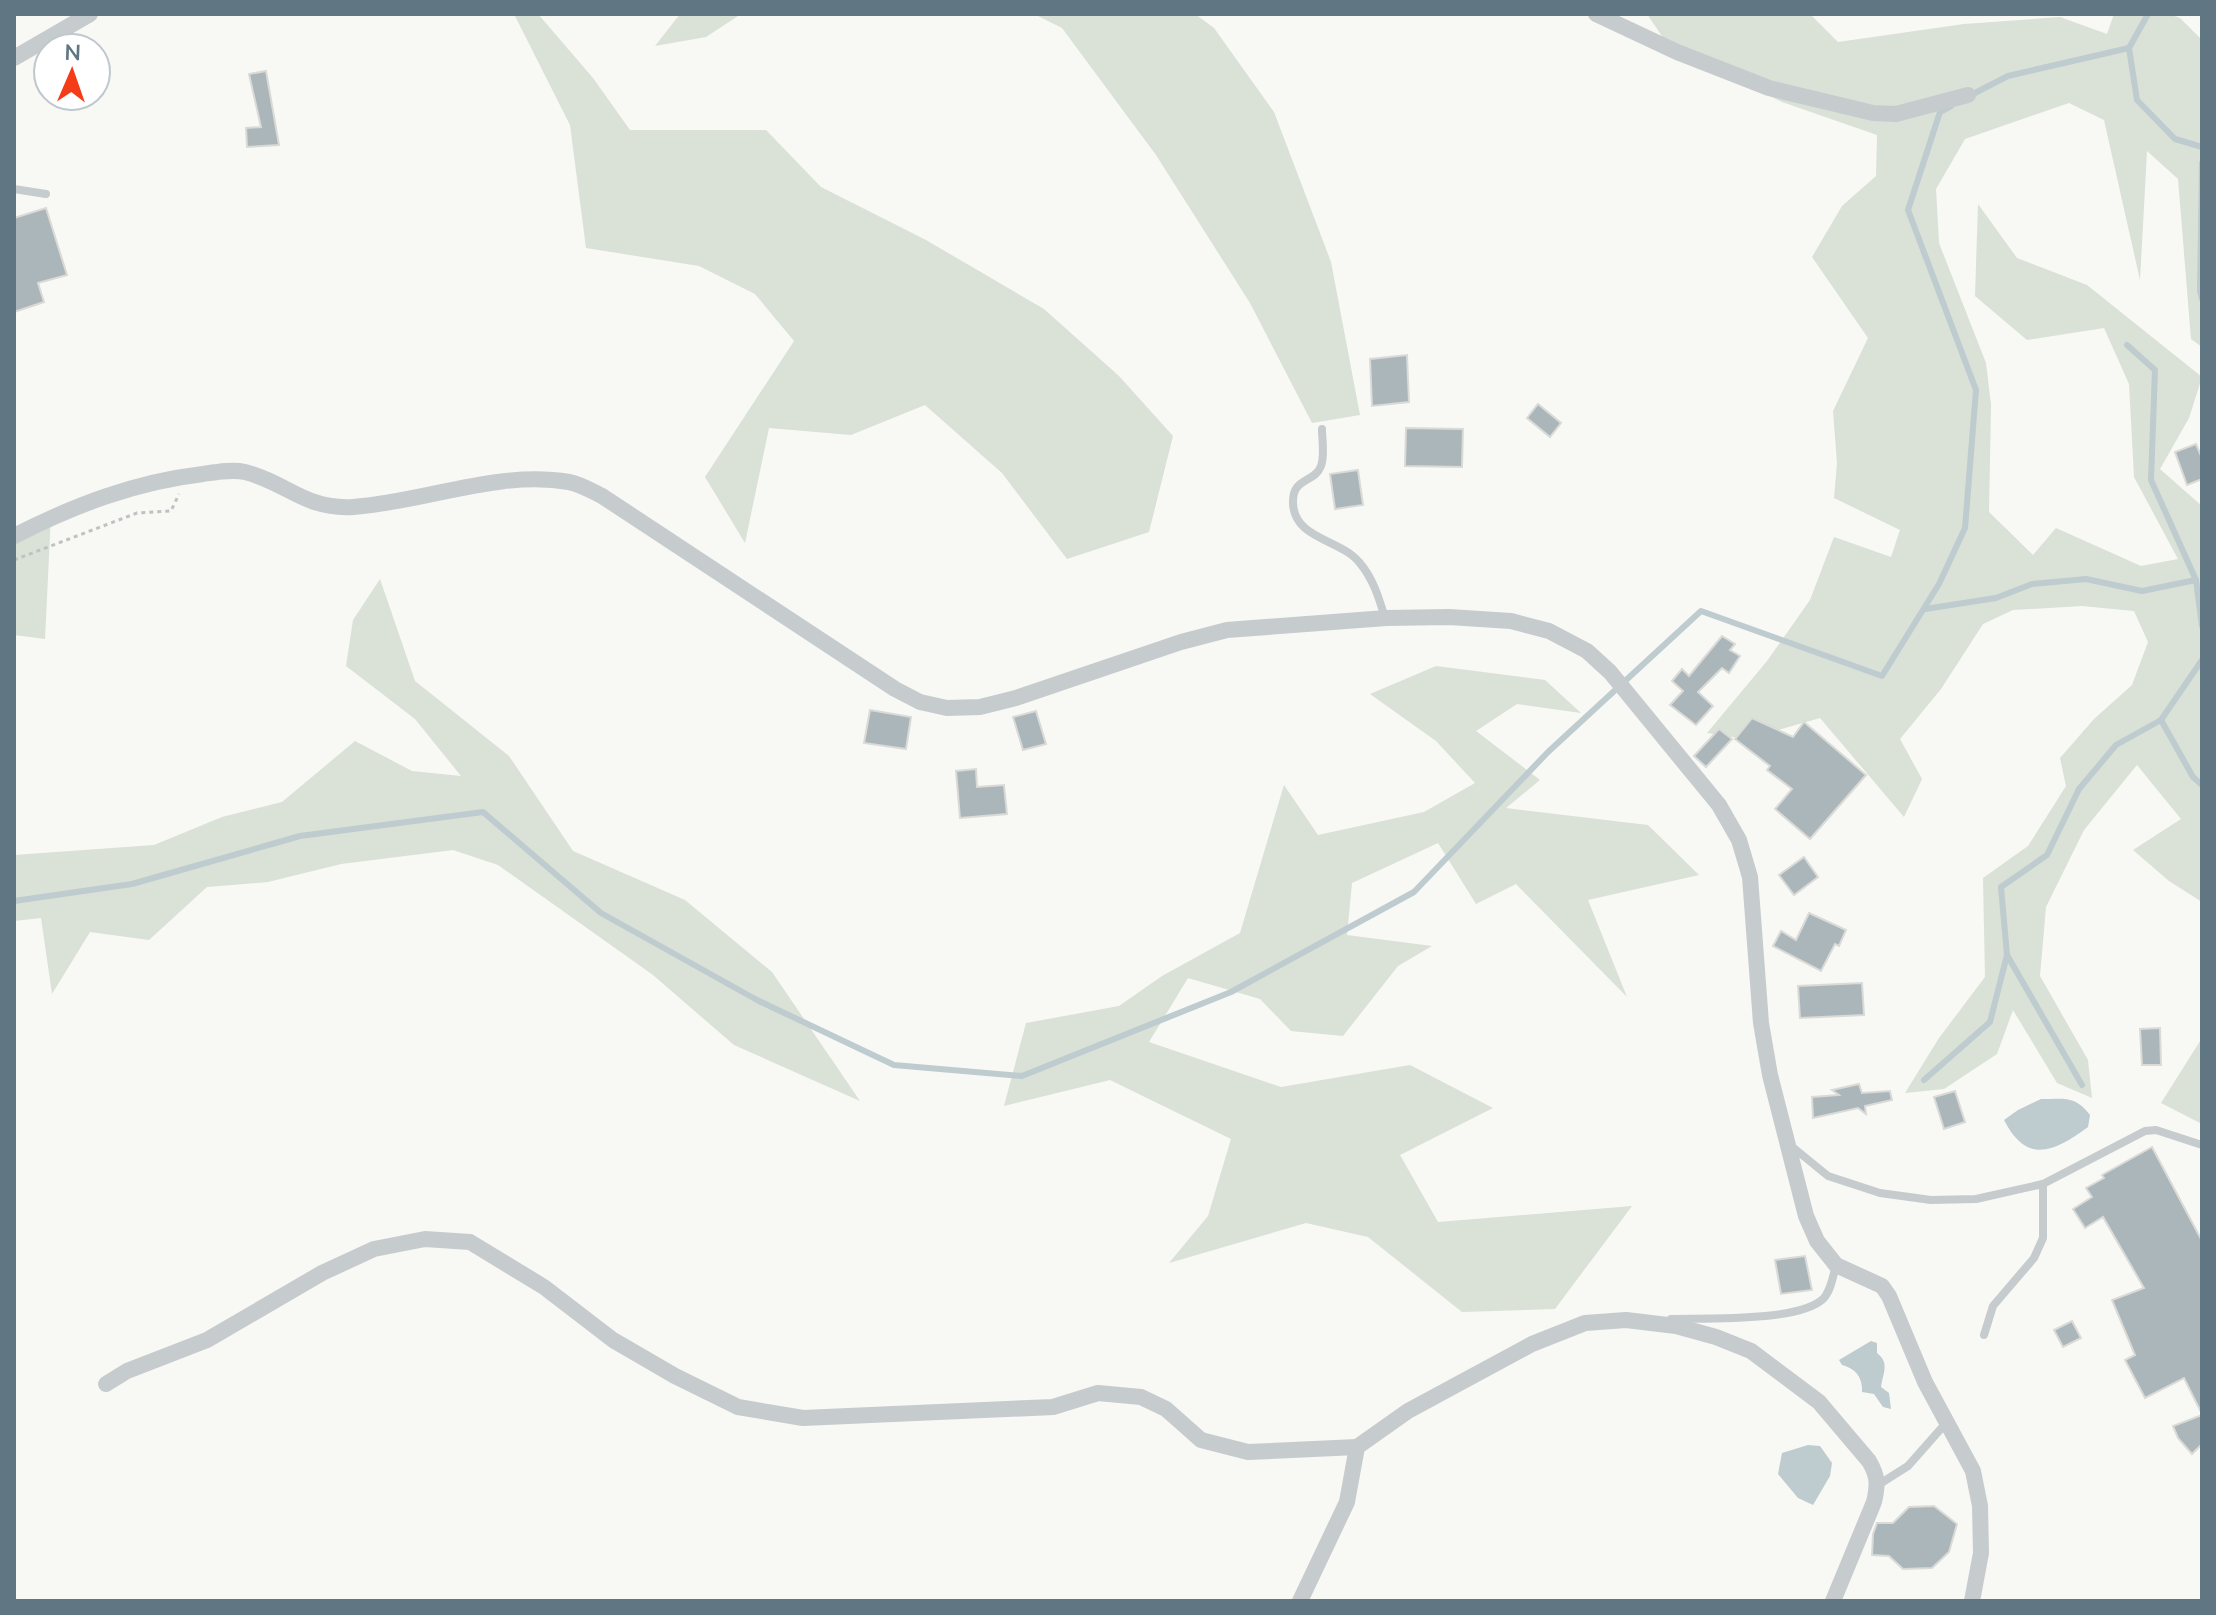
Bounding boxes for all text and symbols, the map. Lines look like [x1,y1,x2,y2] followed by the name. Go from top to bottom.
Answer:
[32,32,112,112] north arrow
[64,38,81,68] text: N

